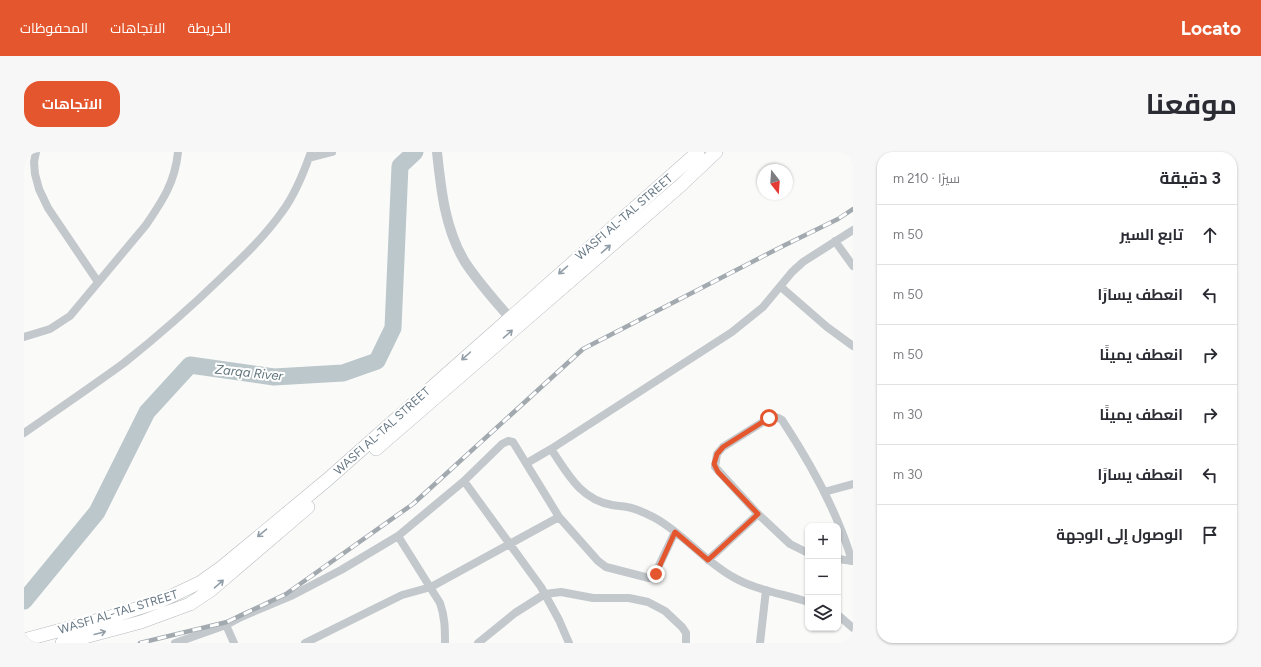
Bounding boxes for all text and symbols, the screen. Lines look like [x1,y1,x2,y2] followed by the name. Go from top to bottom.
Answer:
[1181,17,1241,40] text: Locato
[20,20,88,37] text: المحفوظات
[110,20,166,37] text: الاتجاهات
[188,20,231,37] text: الخريطة
[24,81,120,127] button: الاتجاهات
[1146,87,1237,121] text: موقعنا
[757,164,793,200] north arrow
[1159,168,1221,188] text: 3 دقيقة
[573,171,676,263] street label: WASFI AL-TAL STREET
[893,171,960,186] text: سيرًا · 210 m
[1199,224,1221,246] icon: ahead
[1120,226,1183,244] text: تابع السير
[893,227,923,242] text: 50 m
[601,245,611,254] one-way arrow
[559,265,569,274] one-way arrow
[1199,284,1221,306] icon: left
[1098,286,1183,304] text: انعطف يسارًا
[893,287,923,302] text: 50 m
[503,329,513,339] one-way arrow
[1199,344,1221,366] icon: right
[1099,346,1183,364] text: انعطف يمينًا
[893,347,923,362] text: 50 m
[461,352,471,361] one-way arrow
[214,361,284,384] water label: Zarqa River
[331,384,433,478] street label: WASFI AL-TAL STREET
[1199,404,1221,426] icon: right
[1099,406,1183,424] text: انعطف يمينًا
[893,407,923,422] text: 30 m
[760,409,778,427] route start
[1199,464,1221,486] icon: left
[1098,466,1183,484] text: انعطف يسارًا
[893,467,923,482] text: 30 m
[805,523,841,631] map controls
[805,523,841,559] button: +
[1199,524,1221,546] icon: arrive
[1056,526,1183,544] text: الوصول إلى الوجهة
[257,529,268,538] one-way arrow
[805,559,841,595] button: −
[647,565,665,583] route end
[214,579,224,588] one-way arrow
[57,587,180,637] street label: WASFI AL-TAL STREET
[805,595,841,631] button: layers
[93,629,106,636] one-way arrow

